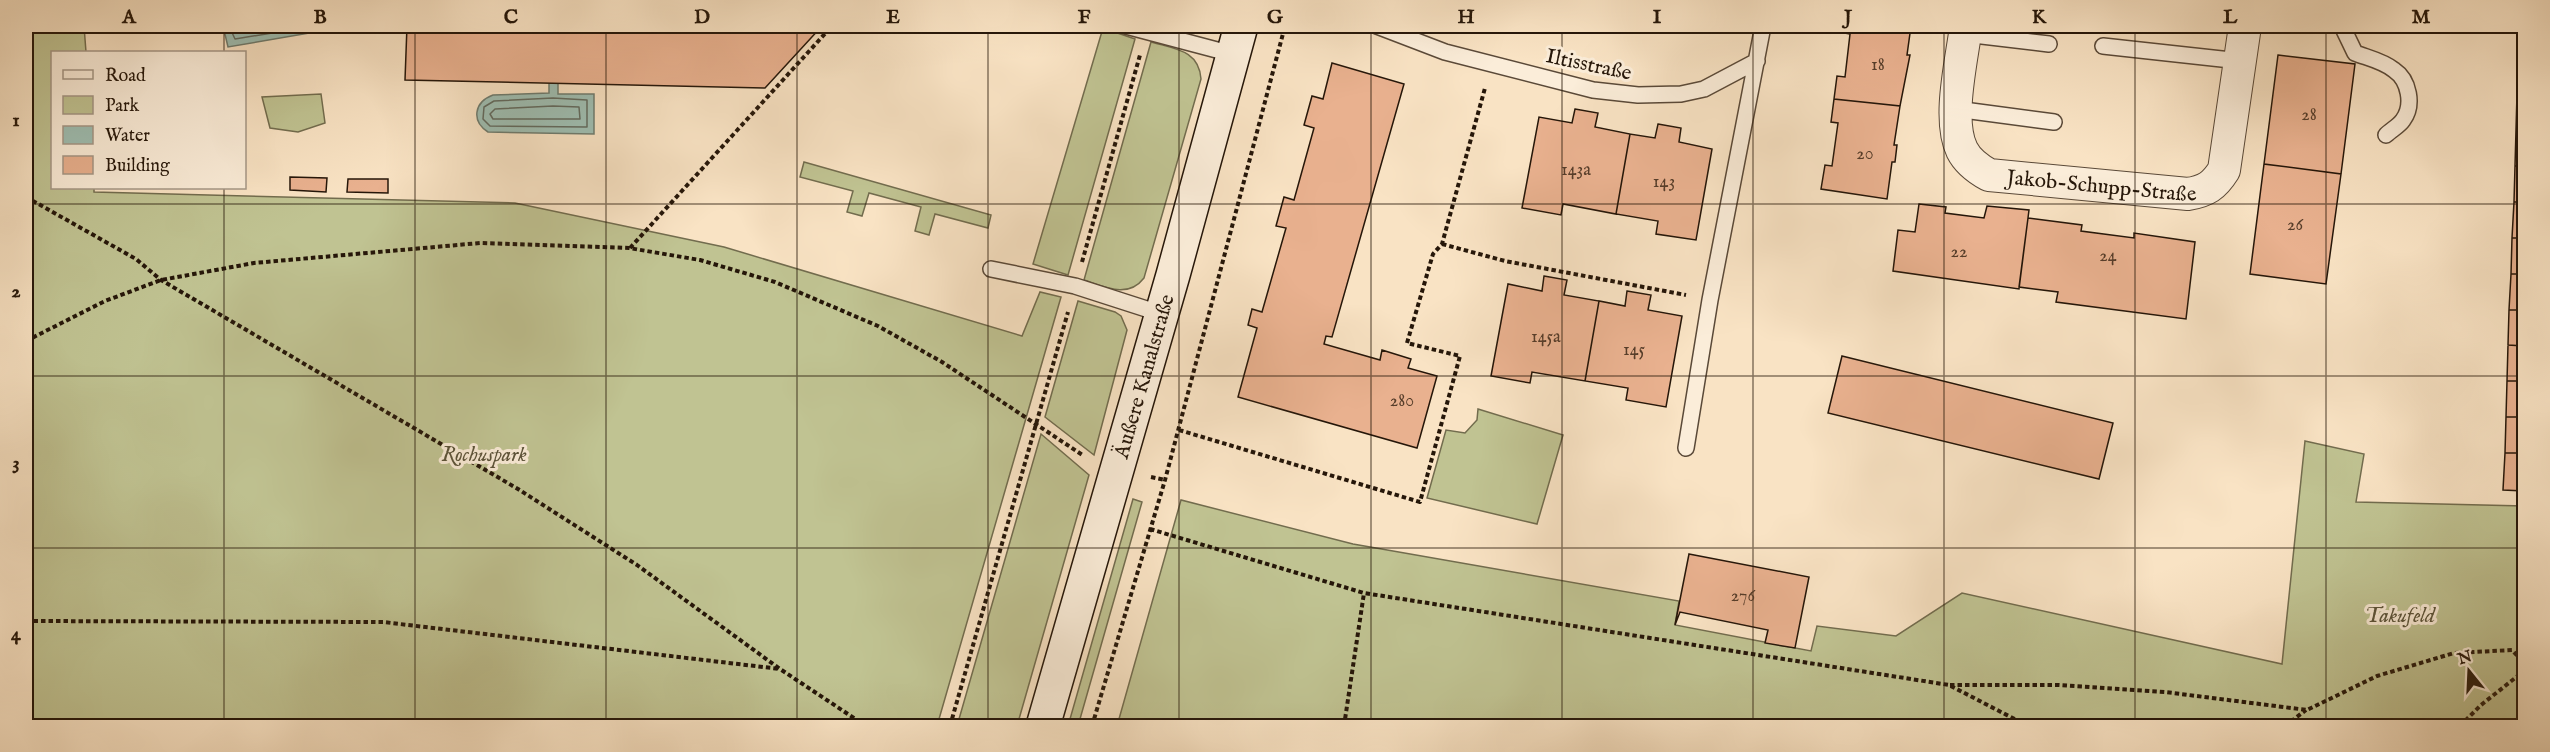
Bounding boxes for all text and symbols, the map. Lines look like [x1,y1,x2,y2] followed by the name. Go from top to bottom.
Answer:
[121,5,137,30] text: A
[313,5,327,30] text: B
[504,5,518,30] text: C
[694,5,710,30] text: D
[886,5,900,30] text: E
[1078,5,1091,30] text: F
[1267,5,1284,30] text: G
[1457,5,1475,30] text: H
[1653,5,1662,30] text: I
[1841,5,1853,30] text: J
[2032,5,2048,30] text: K
[2223,5,2238,30] text: L
[2412,5,2431,30] text: M
[1543,43,1634,88] street label: Iltisstraße
[51,51,246,189] legend
[1871,54,1885,77] house number: 18
[105,65,146,88] text: Road
[105,95,140,118] text: Park
[2301,104,2317,127] house number: 28
[12,108,20,133] text: 1
[105,125,150,148] text: Water
[1856,143,1874,166] house number: 20
[105,155,170,178] text: Building
[1561,159,1591,182] house number: 143a
[2004,165,2199,209] street label: Jakob-Schupp-Straße
[1653,171,1675,194] house number: 143
[2287,214,2303,237] house number: 26
[1951,241,1967,264] house number: 22
[2099,245,2117,268] house number: 24
[11,279,21,304] text: 2
[1108,291,1182,463] street label: Äußere Kanalstraße
[1531,326,1561,349] house number: 145a
[1623,339,1645,362] house number: 145
[1390,390,1414,413] house number: 280
[441,442,527,469] park label: Rochuspark
[12,451,20,476] text: 3
[1731,585,1756,608] house number: 276
[2365,603,2437,630] park label: Takufeld
[11,622,22,647] text: 4
[2439,641,2499,701] north arrow
[2454,647,2475,671] text: N

